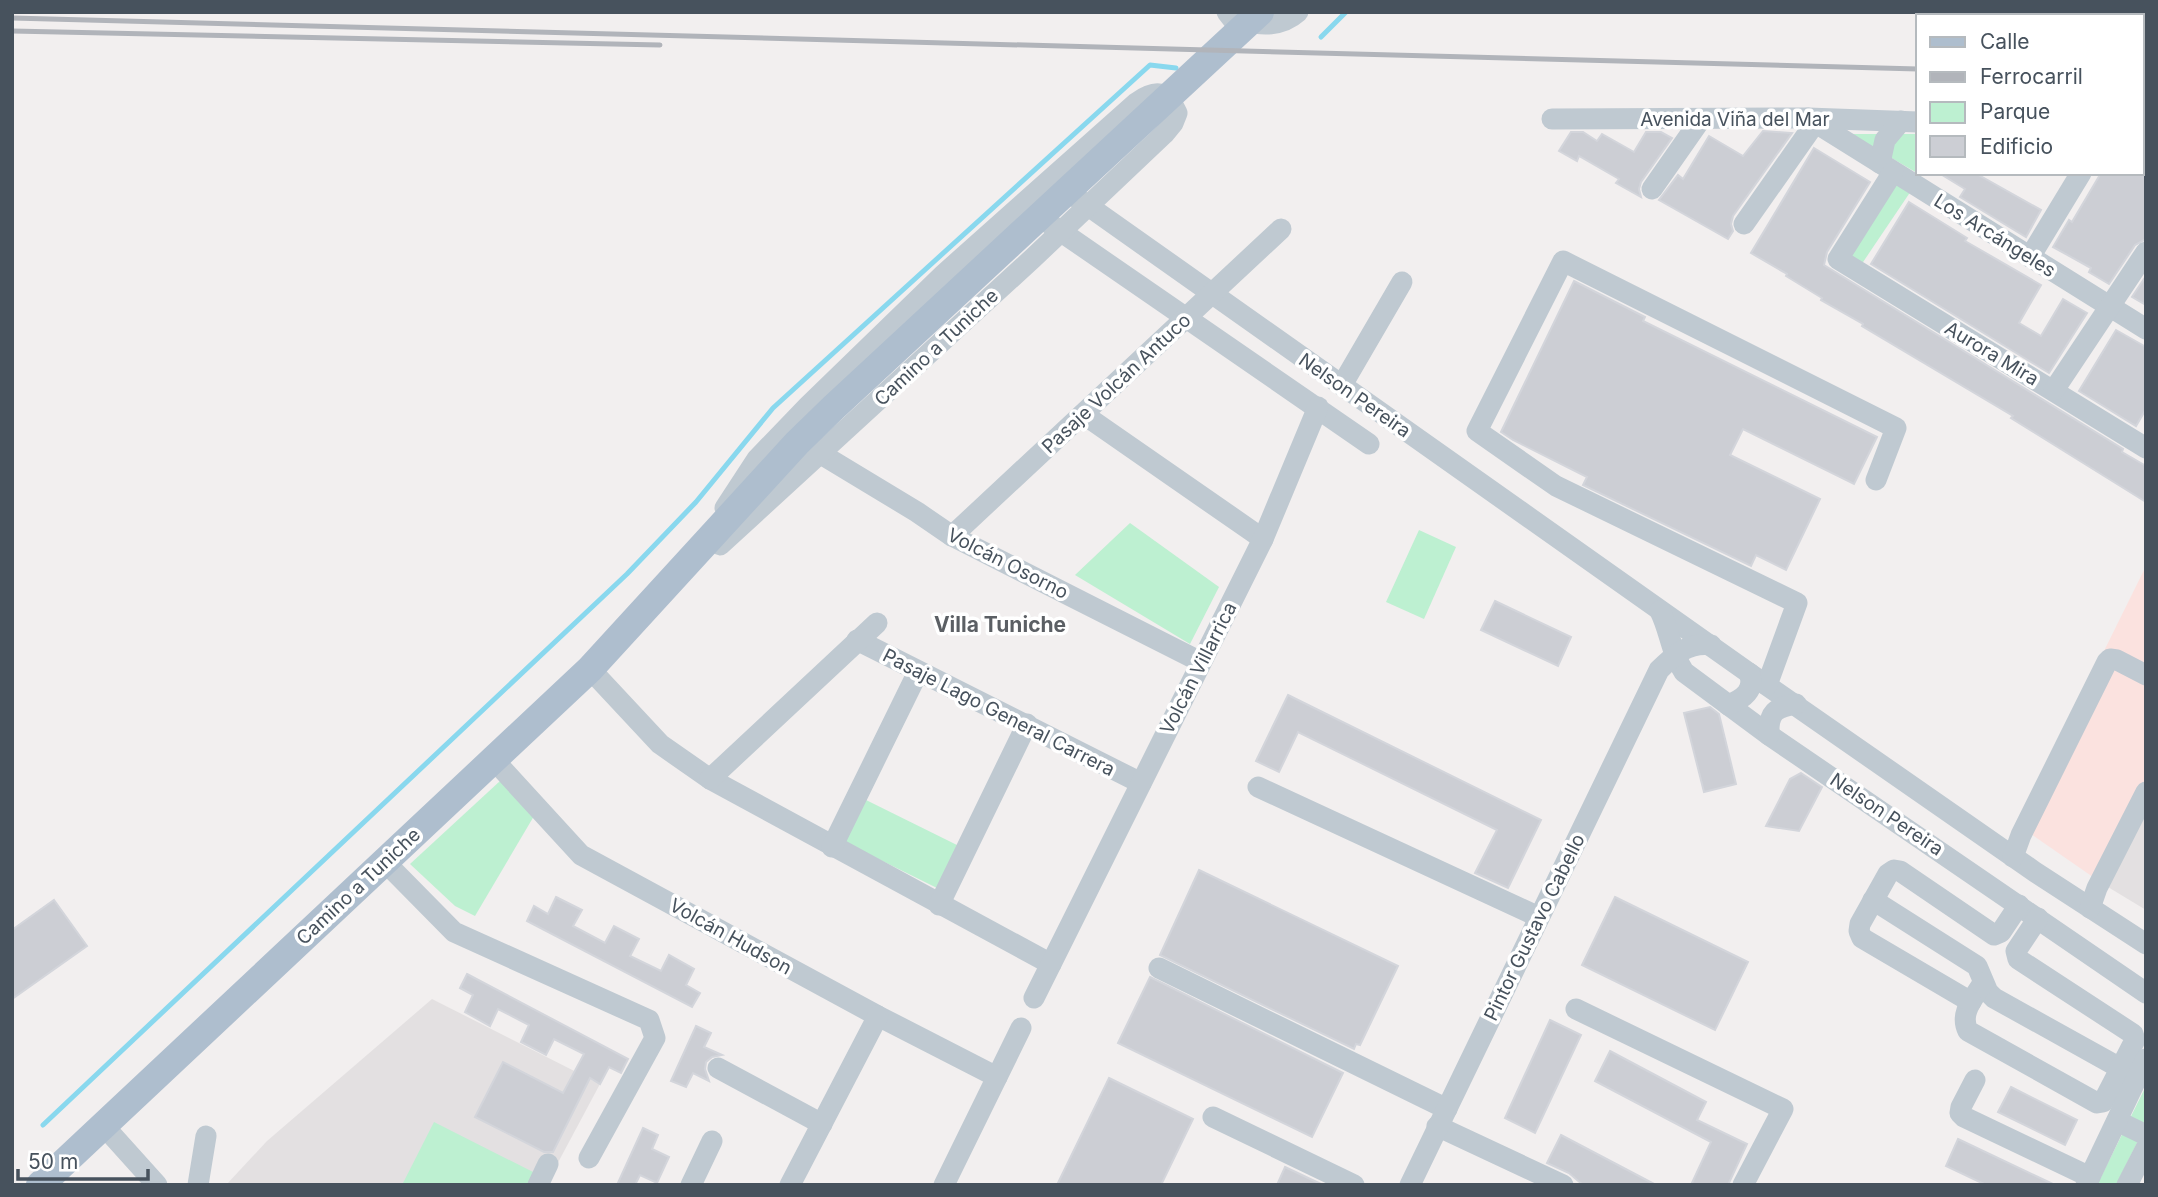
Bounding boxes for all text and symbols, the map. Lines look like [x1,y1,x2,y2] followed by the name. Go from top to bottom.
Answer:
[1916,14,2144,175] legend
[1980,29,2030,54] text: Calle
[1980,64,2083,89] text: Ferrocarril
[1980,99,2050,124] text: Parque
[1640,108,1830,131] street label: Avenida Viña del Mar
[1980,134,2053,159] text: Edificio
[1930,189,2060,282] street label: Los Arcángeles
[870,284,1003,411] street label: Camino a Tuniche
[1037,308,1195,458] street label: Pasaje Volcán Antuco
[1941,316,2043,390] street label: Aurora Mira
[1294,348,1415,443] street label: Nelson Pereira
[944,523,1072,604] street label: Volcán Osorno
[1155,598,1242,738] street label: Volcán Villarrica
[934,612,1066,637] district label: Villa Tuniche
[879,644,1119,781] street label: Pasaje Lago General Carrera
[1826,768,1948,861] street label: Nelson Pereira
[292,823,425,950] street label: Camino a Tuniche
[1479,830,1590,1024] street label: Pintor Gustavo Cabello
[666,893,796,979] street label: Volcán Hudson
[18,1138,147,1182] scale bar
[28,1149,78,1174] text: 50 m

